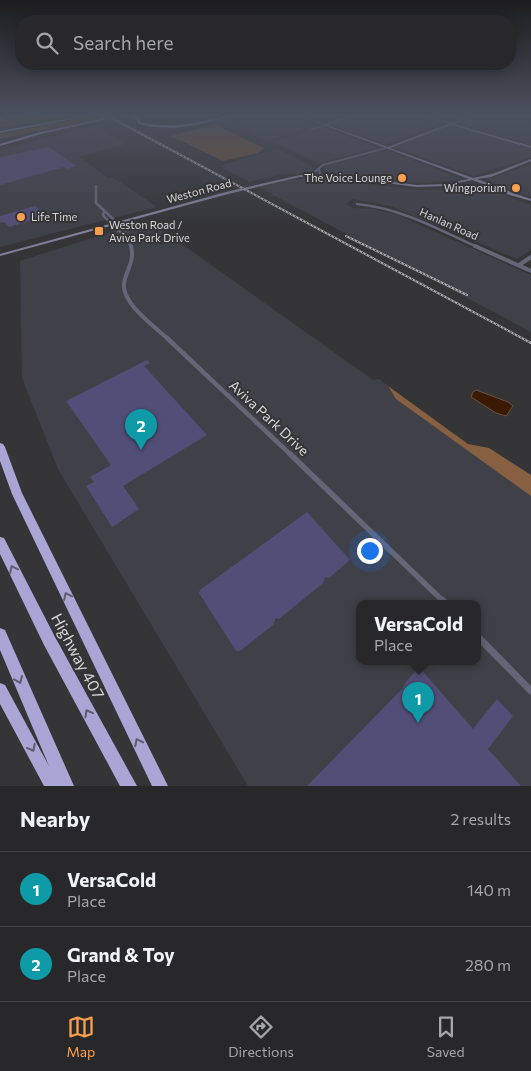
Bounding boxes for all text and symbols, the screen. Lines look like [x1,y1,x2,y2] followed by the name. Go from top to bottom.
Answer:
[15,15,516,70] search box
[33,29,61,57] icon: search
[73,31,173,54] text: Search here
[304,171,392,184] place label: The Voice Lounge
[396,172,408,184] marker: The Voice Lounge
[165,176,233,205] street label: Weston Road
[444,181,506,194] place label: Wingporium
[510,182,522,194] marker: Wingporium
[418,205,481,242] street label: Hanlan Road
[31,210,78,223] place label: Life Time
[15,211,27,223] marker: Life Time
[109,218,190,244] place label: Weston Road / Aviva Park Drive
[93,225,105,237] marker: Weston Road / Aviva Park Drive
[226,376,313,459] street label: Aviva Park Drive
[125,409,157,450] pin: 2
[357,538,383,564] your location
[9,565,19,574] one-way arrow
[63,593,73,602] one-way arrow
[356,600,481,665] popup
[48,610,109,702] street label: Highway 407
[374,612,463,635] text: VersaCold
[374,635,413,654] text: Place
[13,675,23,684] one-way arrow
[402,682,434,723] pin: 1
[85,709,95,718] one-way arrow
[134,739,144,748] one-way arrow
[25,743,35,752] one-way arrow
[20,806,90,831] text: Nearby
[450,809,511,828] text: 2 results
[67,868,156,891] text: VersaCold
[32,880,40,899] text: 1
[467,880,511,899] text: 140 m
[67,891,106,910] text: Place
[67,943,175,966] text: Grand & Toy
[31,955,41,974] text: 2
[465,955,511,974] text: 280 m
[67,966,106,985] text: Place
[66,1013,95,1060] tab: Map
[228,1013,294,1060] tab: Directions
[427,1013,465,1060] tab: Saved

